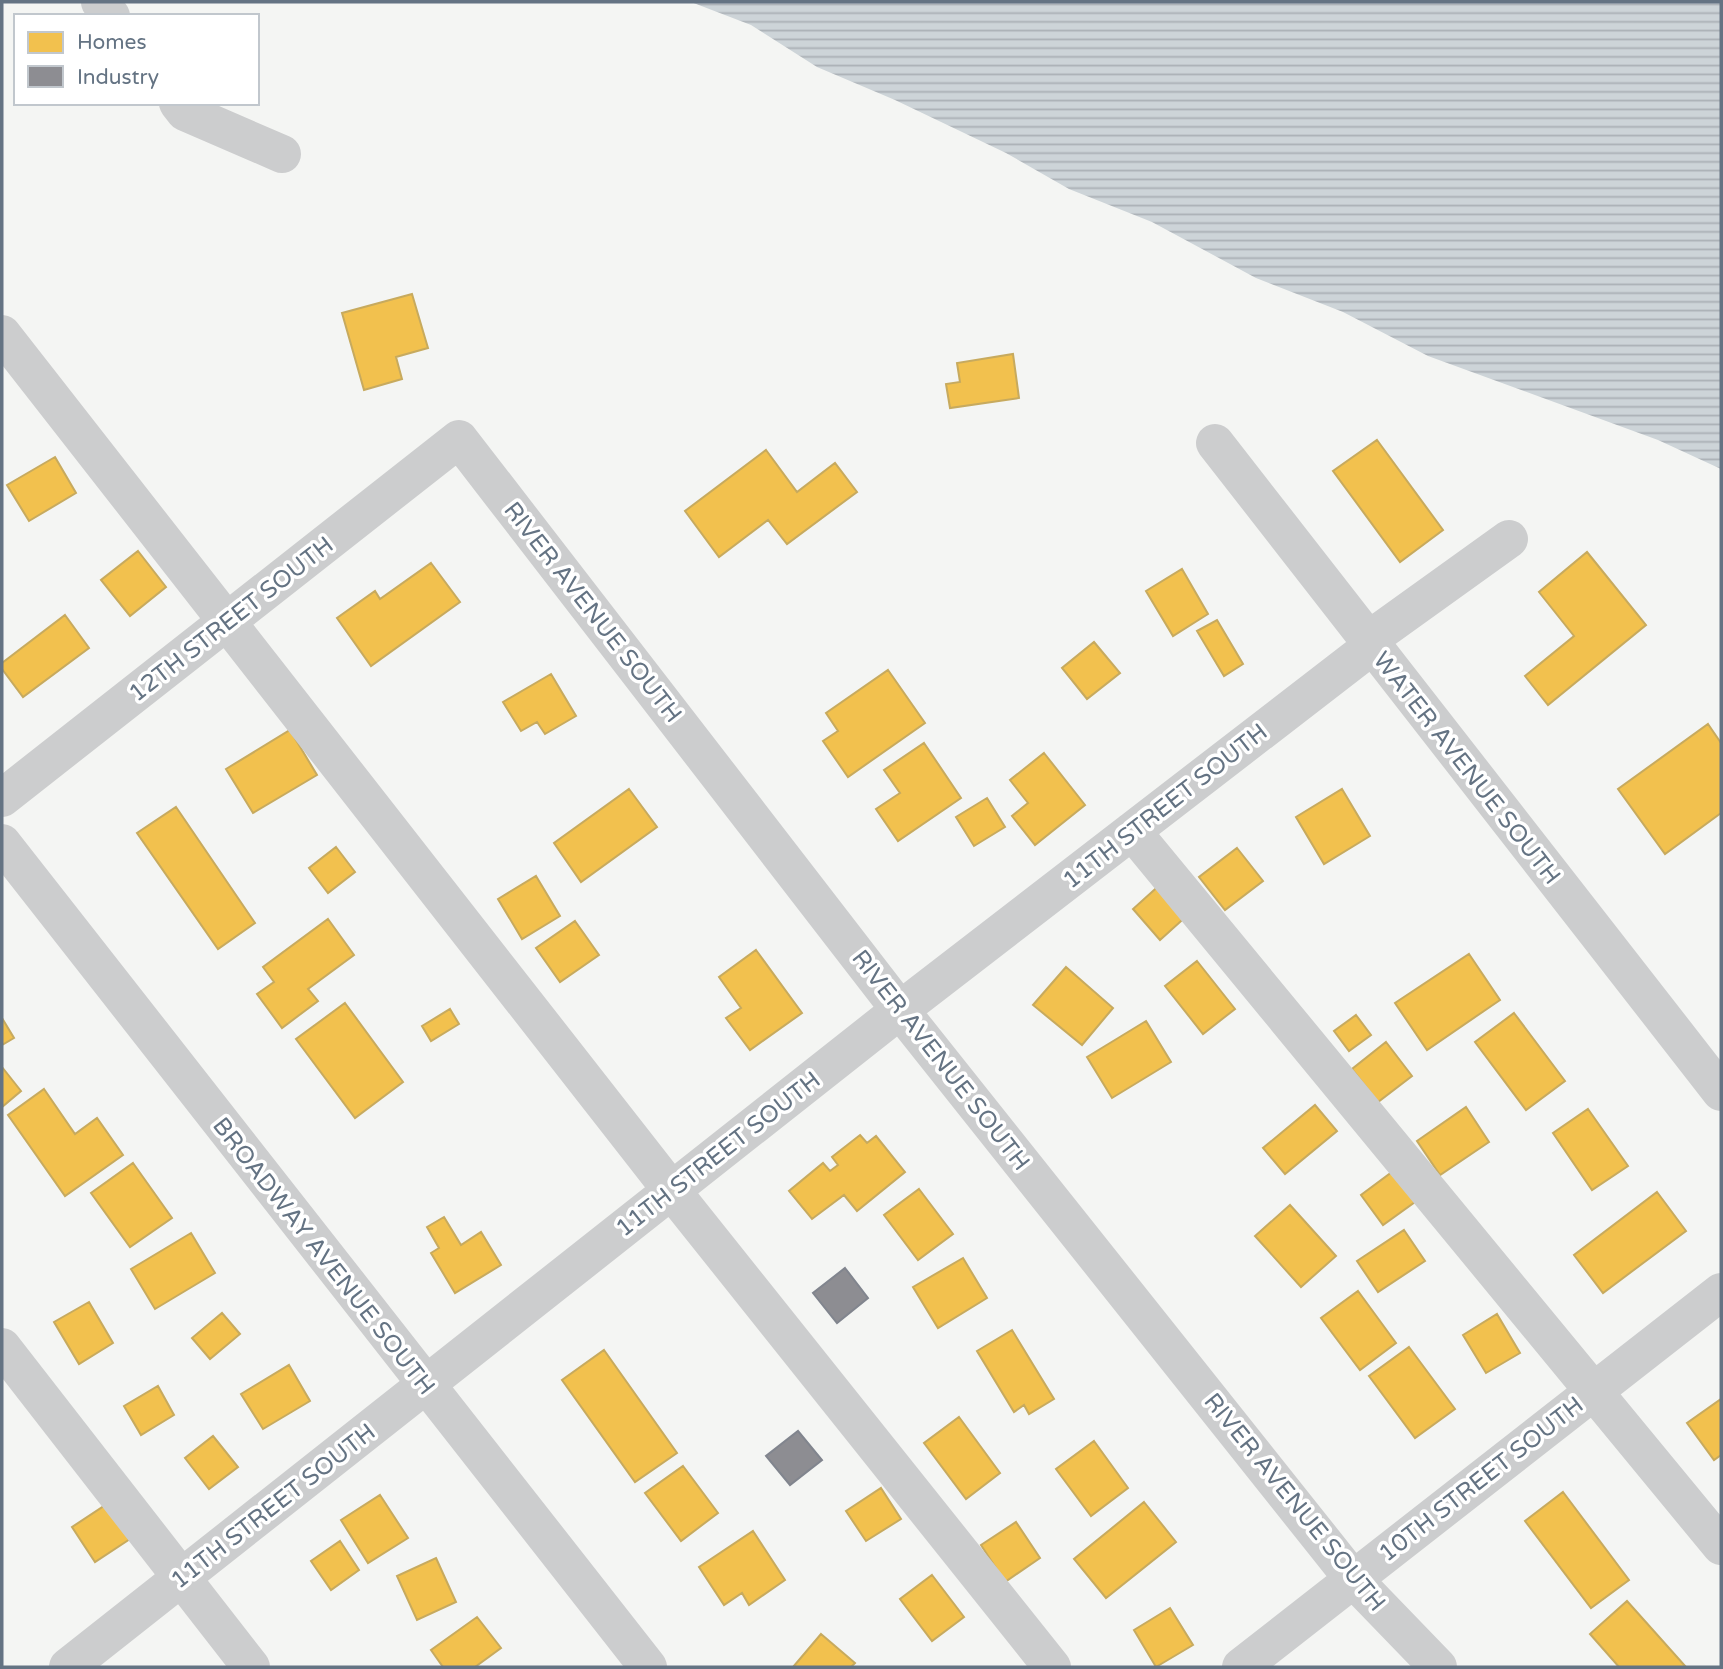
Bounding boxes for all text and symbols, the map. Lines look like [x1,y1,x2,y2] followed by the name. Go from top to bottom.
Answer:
[14,14,259,105] legend
[77,30,147,55] text: Homes
[77,65,159,90] text: Industry
[497,496,688,729] street label: RIVER AVENUE SOUTH
[123,531,339,708] street label: 12TH STREET SOUTH
[1367,646,1566,890] street label: WATER AVENUE SOUTH
[1057,718,1273,895] street label: 11TH STREET SOUTH
[845,944,1036,1177] street label: RIVER AVENUE SOUTH
[610,1066,826,1243] street label: 11TH STREET SOUTH
[206,1112,441,1401] street label: BROADWAY AVENUE SOUTH
[1198,1387,1392,1617] street label: RIVER AVENUE SOUTH
[1373,1391,1589,1568] street label: 10TH STREET SOUTH
[165,1418,381,1595] street label: 11TH STREET SOUTH

